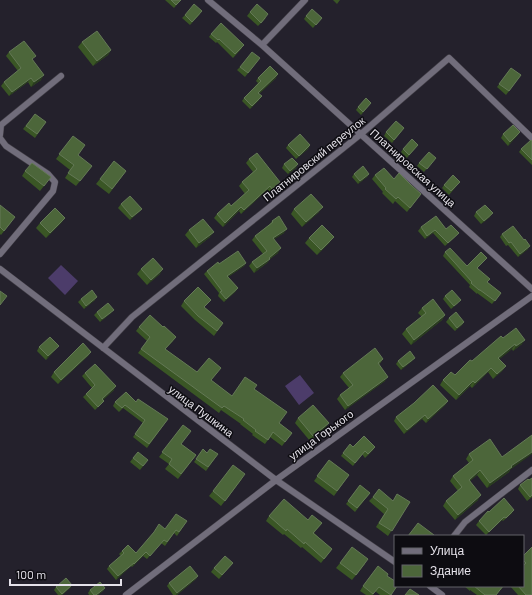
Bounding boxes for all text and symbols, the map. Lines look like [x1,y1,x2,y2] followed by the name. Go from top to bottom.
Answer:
[260,113,367,204] street label: Платнировский переулок
[368,126,459,210] street label: Платнировская улица
[166,382,237,440] street label: улица Пушкина
[286,407,356,462] street label: улица Горького
[394,535,524,587] legend
[430,543,464,558] text: Улица
[10,561,121,587] scale bar
[430,563,471,578] text: Здание
[16,567,46,581] text: 100 m

